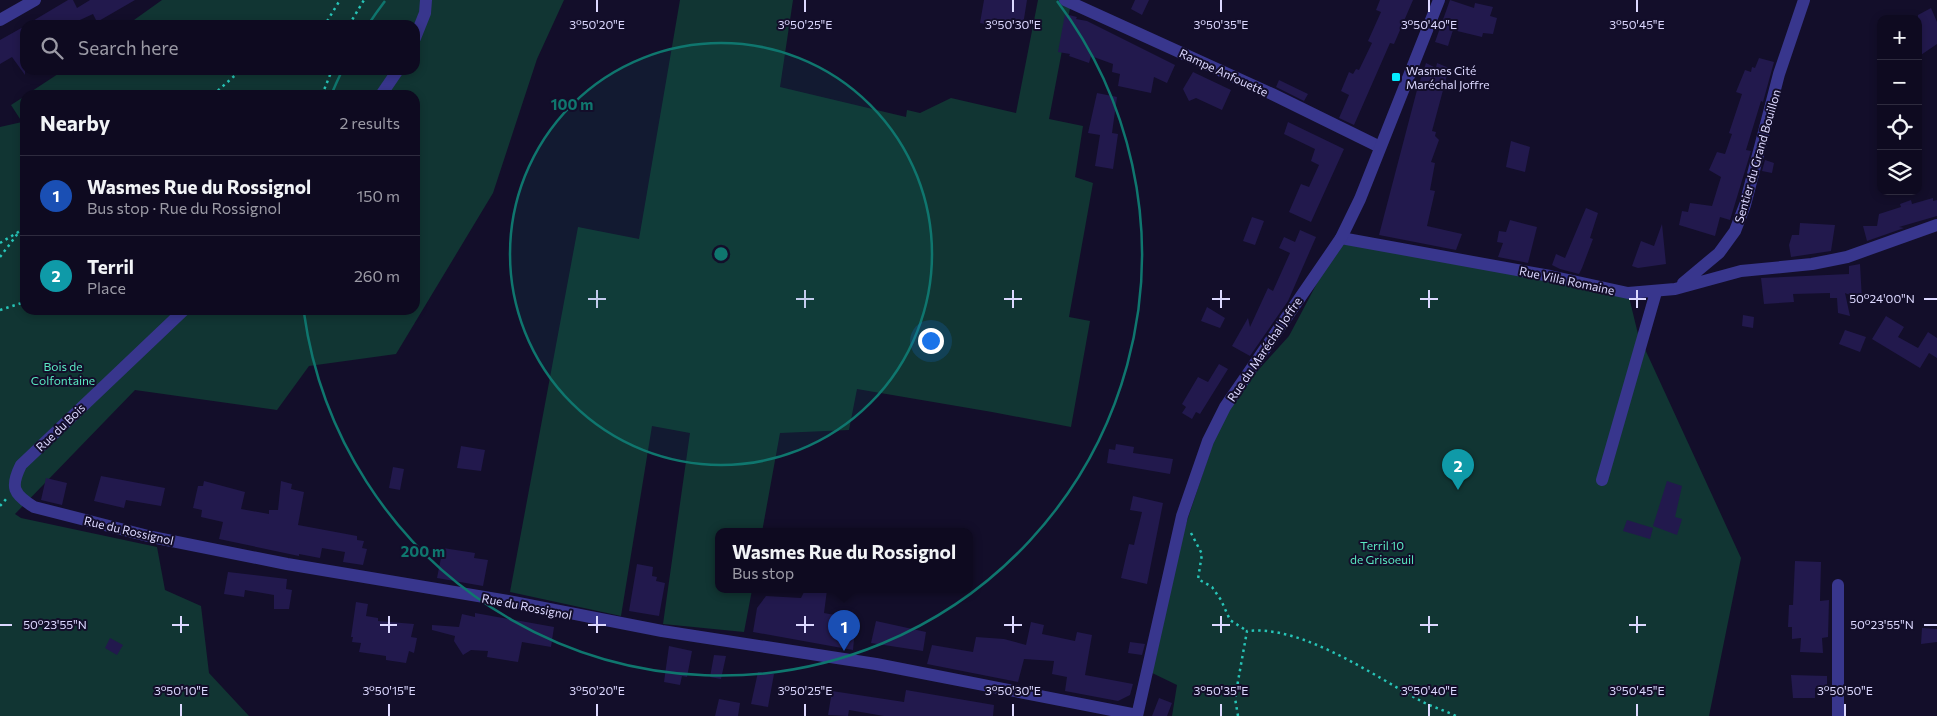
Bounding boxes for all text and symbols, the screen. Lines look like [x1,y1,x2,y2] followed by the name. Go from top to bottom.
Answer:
[1877,15,1922,195] map controls
[1877,15,1922,60] button: +
[569,17,625,31] text: 3°50'20"E
[778,17,832,31] text: 3°50'25"E
[985,17,1041,31] text: 3°50'30"E
[1194,17,1248,31] text: 3°50'35"E
[1401,17,1457,31] text: 3°50'40"E
[1609,17,1665,31] text: 3°50'45"E
[20,20,420,75] search box
[38,34,66,62] icon: search
[78,36,178,59] text: Search here
[1177,45,1271,99] street label: Rampe Anfouette
[1877,60,1922,105] button: −
[1406,63,1490,92] place label: Wasmes Cité Maréchal Joffre
[1390,71,1402,83] marker: Wasmes Cité Maréchal Joffre
[1731,88,1783,224] street label: Sentier du Grand Bouillon
[551,95,593,113] text: 100 m
[1877,105,1922,150] button: locate
[40,110,110,135] text: Nearby
[339,113,400,132] text: 2 results
[1877,150,1922,195] button: layers
[87,175,311,198] text: Wasmes Rue du Rossignol
[52,186,60,205] text: 1
[357,186,400,205] text: 150 m
[87,198,281,217] text: Bus stop · Rue du Rossignol
[712,245,730,263] centre of rings
[87,255,134,278] text: Terril
[1518,263,1616,297] street label: Rue Villa Romaine
[51,266,61,285] text: 2
[354,266,400,285] text: 260 m
[87,278,126,297] text: Place
[1849,291,1915,305] text: 50°24'00"N
[1224,294,1305,404] street label: Rue du Maréchal Joffre
[918,328,944,354] your location
[31,359,95,387] park label: Bois de Colfontaine
[33,400,87,454] street label: Rue du Bois
[1442,449,1474,490] pin: 2
[83,513,175,547] street label: Rue du Rossignol
[715,528,973,593] popup
[1350,538,1414,566] park label: Terril 10 de Grisoeuil
[732,540,956,563] text: Wasmes Rue du Rossignol
[401,542,445,560] text: 200 m
[732,563,794,582] text: Bus stop
[481,590,573,622] street label: Rue du Rossignol
[828,610,860,651] pin: 1
[23,617,87,631] text: 50°23'55"N
[1850,617,1914,631] text: 50°23'55"N
[154,683,208,697] text: 3°50'10"E
[362,683,416,697] text: 3°50'15"E
[569,683,625,697] text: 3°50'20"E
[778,683,832,697] text: 3°50'25"E
[985,683,1041,697] text: 3°50'30"E
[1194,683,1248,697] text: 3°50'35"E
[1401,683,1457,697] text: 3°50'40"E
[1609,683,1665,697] text: 3°50'45"E
[1817,683,1873,697] text: 3°50'50"E

